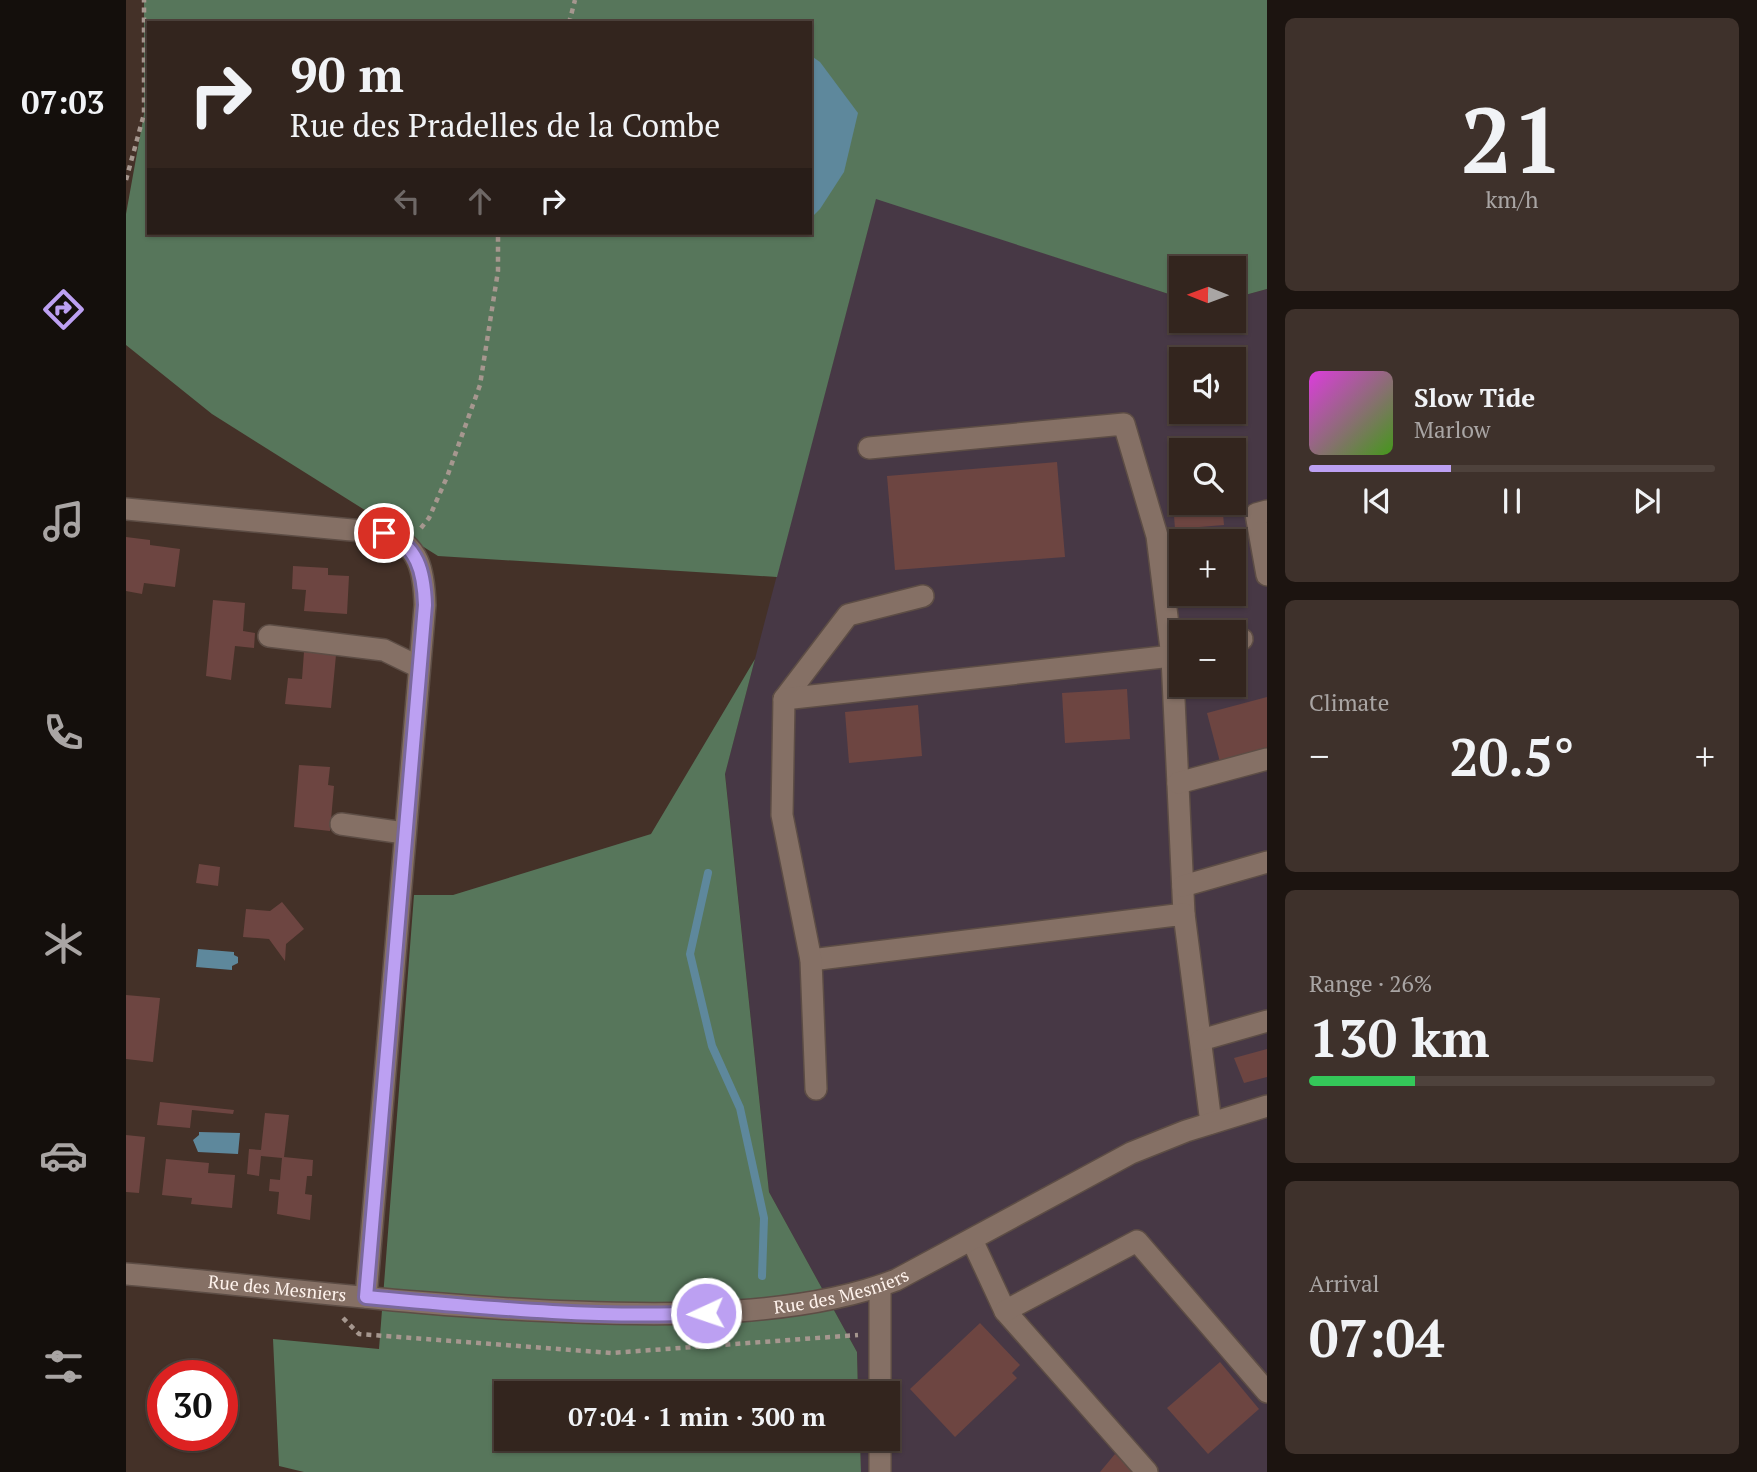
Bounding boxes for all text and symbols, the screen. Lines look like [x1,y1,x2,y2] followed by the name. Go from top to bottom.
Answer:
[290,41,404,106] text: 90 m
[175,49,266,140] icon: right
[1461,78,1563,199] text: 21
[21,81,105,123] text: 07:03
[290,104,720,146] text: Rue des Pradelles de la Combe
[388,182,426,220] icon: left
[461,182,499,220] icon: ahead
[534,182,572,220] icon: right
[1485,184,1539,215] text: km/h
[1169,256,1246,332] north arrow
[1169,256,1246,697] map controls
[39,285,88,334] icon: directions
[1169,347,1246,424] button: sound
[1414,380,1535,414] text: Slow Tide
[1414,414,1491,445] text: Marlow
[1169,438,1246,515] button: search
[1358,482,1396,520] icon: previous
[1493,482,1531,520] icon: pause
[1628,482,1666,520] icon: next
[39,497,88,546] icon: music
[354,503,414,563] pin
[365,514,403,552] icon: arrive
[1169,529,1246,606] button: +
[1169,620,1246,697] button: −
[1309,687,1389,718] text: Climate
[39,708,88,757] icon: phone
[1449,722,1575,791] text: 20.5°
[1309,731,1329,781] text: −
[1695,731,1715,781] text: +
[39,919,88,968] icon: climate
[1309,968,1432,999] text: Range · 26%
[1309,1003,1490,1072] text: 130 km
[39,1131,88,1180] icon: car
[772,1262,913,1319] street label: Rue des Mesniers
[1309,1268,1380,1299] text: Arrival
[207,1269,348,1307] street label: Rue des Mesniers
[669,1276,743,1350] position arrow
[1309,1303,1444,1372] text: 07:04
[39,1342,88,1391] icon: filters
[147,1360,238,1451] speed limit sign: 30
[568,1399,826,1433] text: 07:04 · 1 min · 300 m

